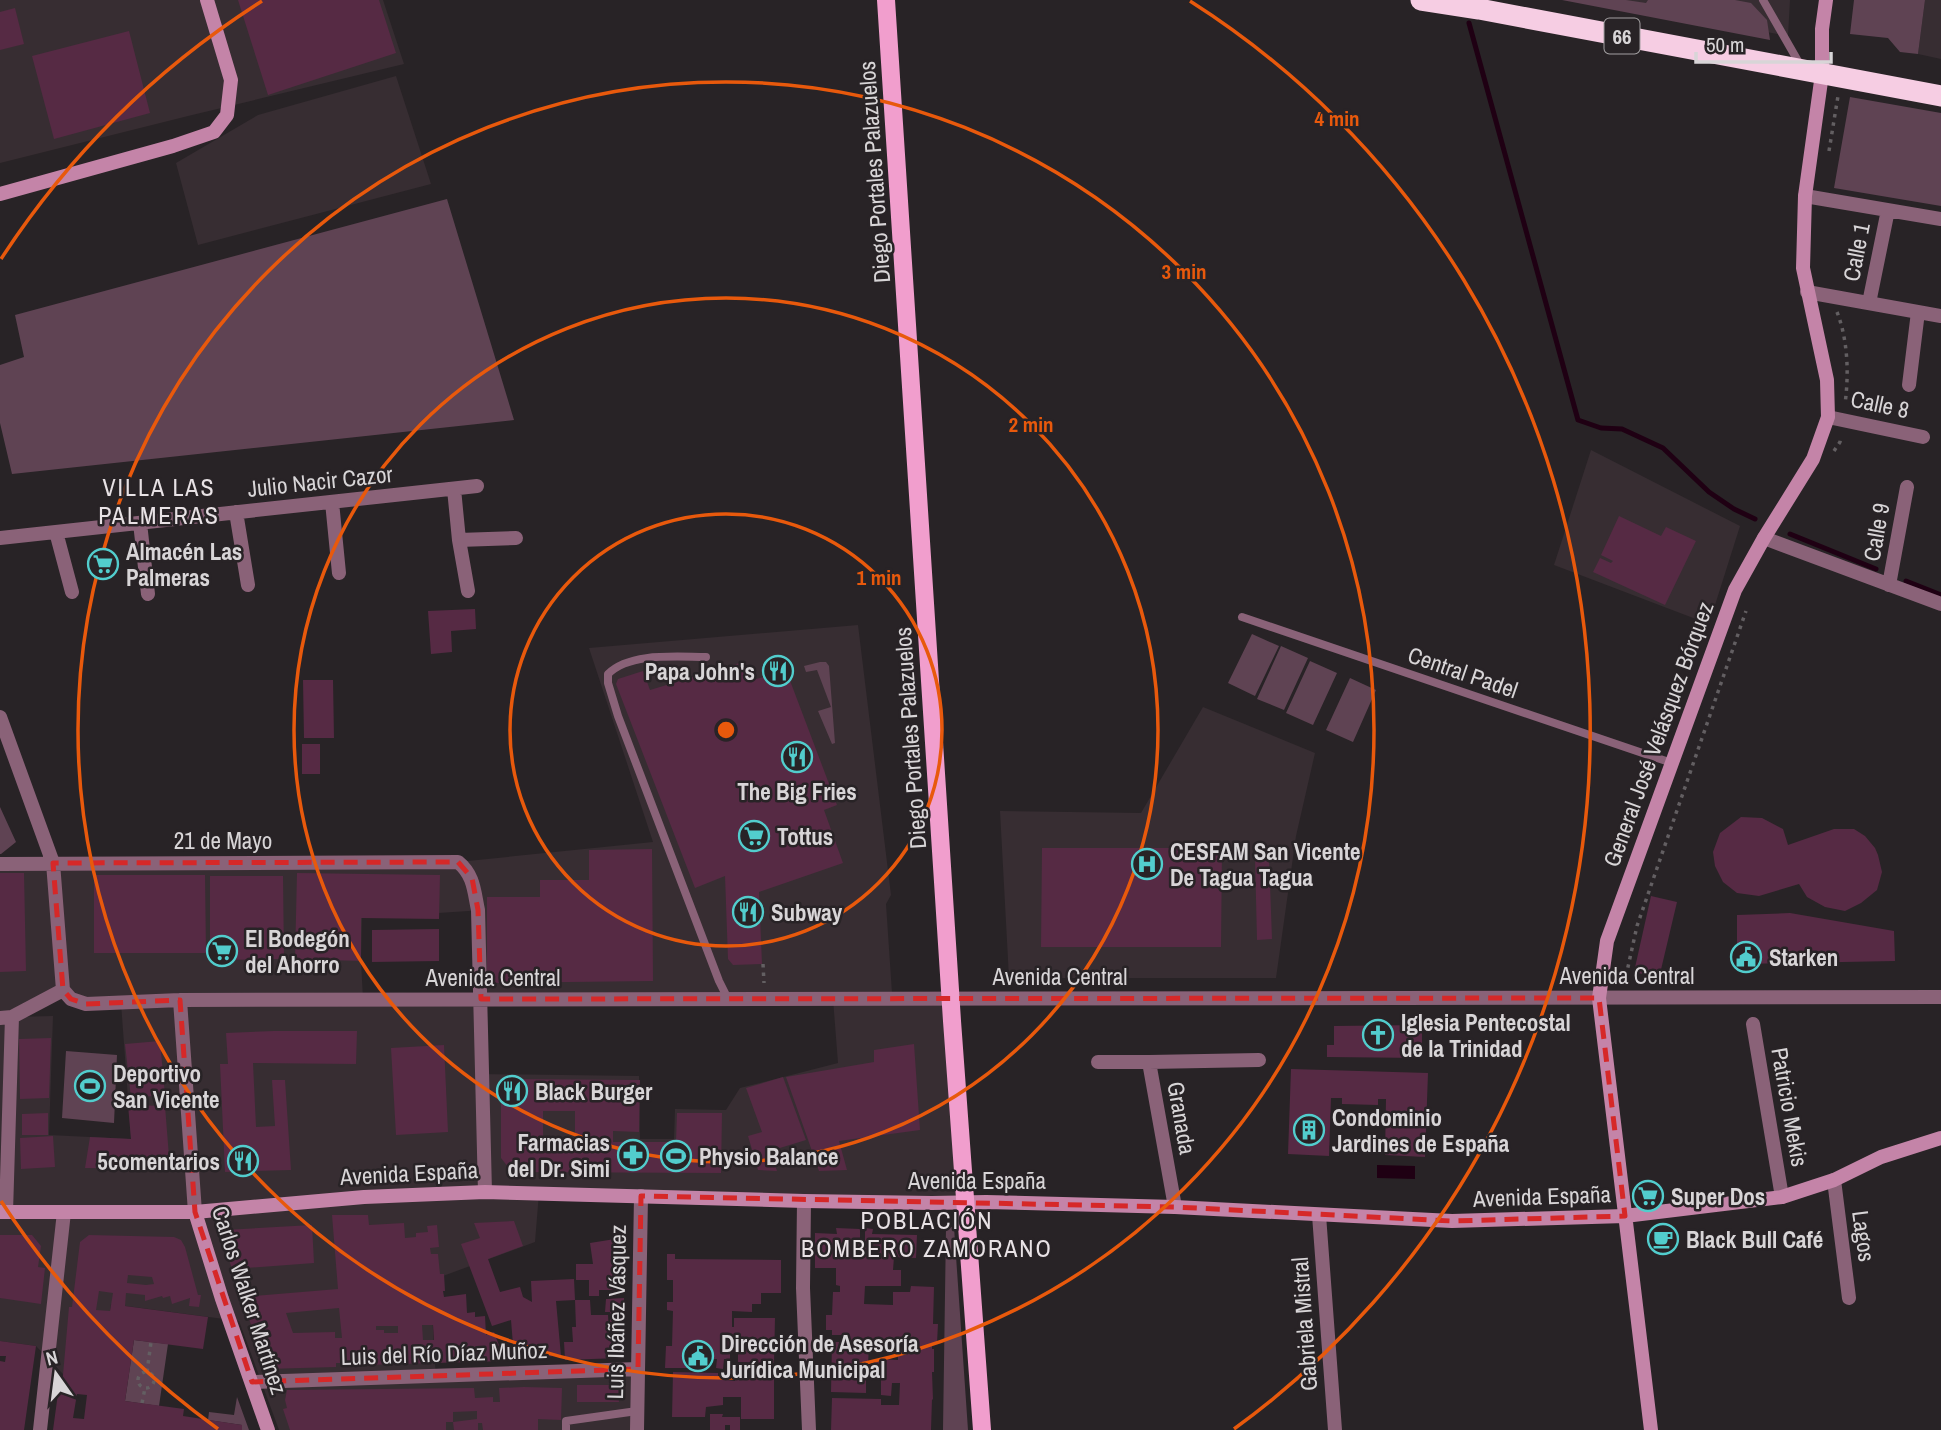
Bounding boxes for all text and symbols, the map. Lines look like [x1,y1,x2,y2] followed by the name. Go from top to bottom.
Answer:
[1604,19,1640,54] road number: 66
[1696,21,1831,65] scale bar
[1706,30,1744,59] text: 50 m
[851,60,897,284] street label: Diego Portales Palazuelos
[1315,104,1359,133] text: 4 min
[1835,220,1877,284] street label: Calle 1
[1162,257,1206,286] text: 3 min
[1848,383,1912,425] street label: Calle 8
[1009,410,1053,439] text: 2 min
[246,458,395,504] street label: Julio Nacir Cazor
[98,471,220,531] district label: VILLA LAS PALMERAS
[1856,500,1896,564] street label: Calle 9
[126,536,242,593] place label: Almacén Las Palmeras
[86,547,120,581] supermarket icon: Almacén Las Palmeras
[857,563,901,592] text: 1 min
[1596,597,1720,871] street label: General José Velásquez Bórquez
[887,626,933,850] street label: Diego Portales Palazuelos
[1404,639,1522,705] street label: Central Padel
[761,654,795,688] restaurant icon: Papa John's
[645,656,755,687] place label: Papa John's
[714,718,738,742] centre of rings
[780,740,814,774] restaurant icon: The Big Fries
[737,776,857,807] place label: The Big Fries
[737,819,771,853] supermarket icon: Tottus
[777,821,833,852] place label: Tottus
[174,825,272,856] street label: 21 de Mayo
[1170,836,1360,893] place label: CESFAM San Vicente De Tagua Tagua
[1130,847,1164,881] hospital icon: CESFAM San Vicente De Tagua Tagua
[731,895,765,929] restaurant icon: Subway
[771,897,843,928] place label: Subway
[245,923,350,980] place label: El Bodegón del Ahorro
[205,934,239,968] supermarket icon: El Bodegón del Ahorro
[1729,940,1763,974] public building icon: Starken
[1769,942,1838,973] place label: Starken
[1559,960,1694,991] street label: Avenida Central
[992,961,1127,992] street label: Avenida Central
[425,962,560,993] street label: Avenida Central
[1401,1007,1571,1064] place label: Iglesia Pentecostal de la Trinidad
[1361,1018,1395,1052] church icon: Iglesia Pentecostal de la Trinidad
[1764,1045,1816,1169] street label: Patricio Mekis
[113,1058,220,1115] place label: Deportivo San Vicente
[73,1069,107,1103] sports icon: Deportivo San Vicente
[495,1074,529,1108] restaurant icon: Black Burger
[535,1076,653,1107] place label: Black Burger
[1160,1079,1204,1157] street label: Granada
[1332,1102,1510,1159] place label: Condominio Jardines de España
[1292,1113,1326,1147] building icon: Condominio Jardines de España
[507,1127,610,1184] place label: Farmacias del Dr. Simi
[616,1138,650,1172] pharmacy icon: Farmacias del Dr. Simi
[659,1139,693,1173] sports icon: Physio Balance
[699,1141,838,1172] place label: Physio Balance
[226,1144,260,1178] restaurant icon: 5comentarios
[97,1146,220,1177] place label: 5comentarios
[338,1154,479,1192] street label: Avenida España
[907,1165,1047,1196] street label: Avenida España
[1471,1178,1612,1214] street label: Avenida España
[1631,1179,1665,1213] supermarket icon: Super Dos
[1671,1181,1765,1212] place label: Super Dos
[205,1202,295,1398] street label: Carlos Walker Martínez
[801,1204,1053,1264] district label: POBLACIÓN BOMBERO ZAMORANO
[1845,1208,1883,1264] street label: Lagos
[1646,1222,1680,1256] cafe icon: Black Bull Café
[599,1224,633,1400] street label: Luis Ibáñez Vásquez
[1686,1224,1823,1255] place label: Black Bull Café
[1284,1256,1324,1392] street label: Gabriela Mistral
[721,1328,919,1385] place label: Dirección de Asesoría Jurídica Municipal
[340,1334,548,1372] street label: Luis del Río Díaz Muñoz
[21,1339,91,1409] north arrow
[681,1339,715,1373] public building icon: Dirección de Asesoría Jurídica Municipal
[43,1344,60,1371] text: N

